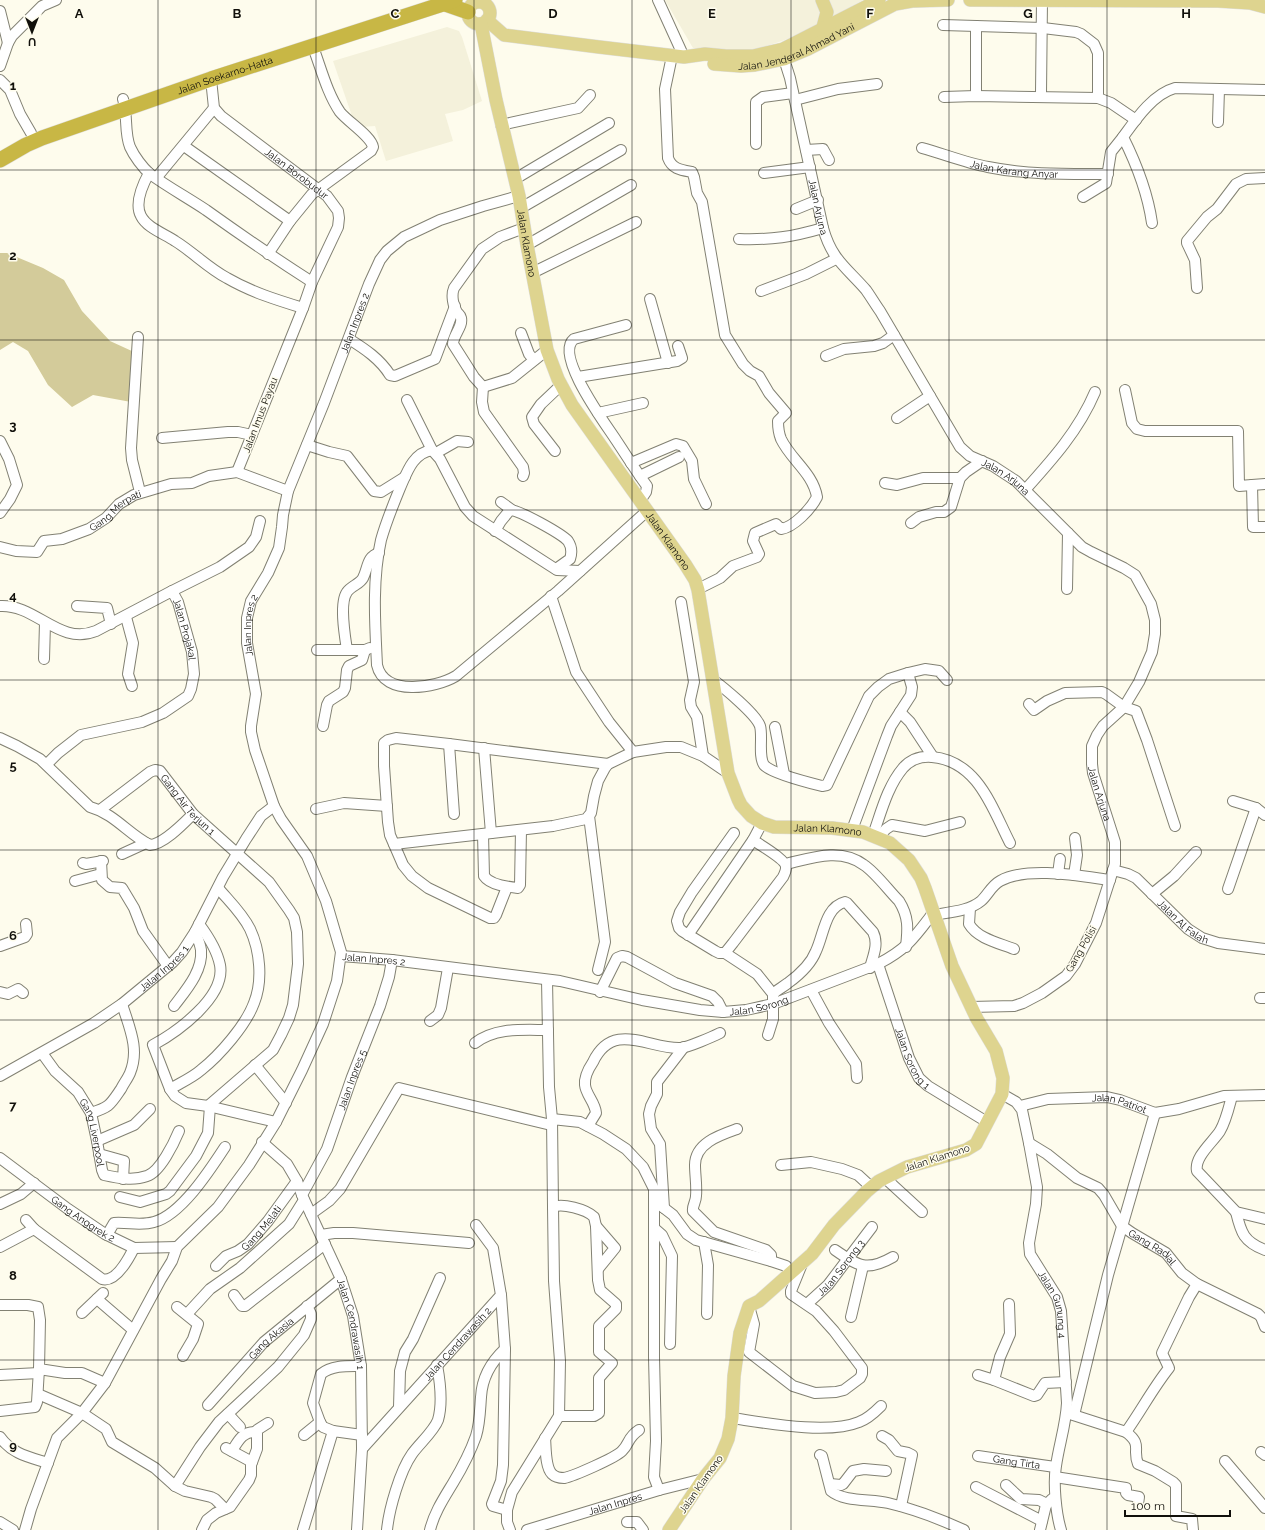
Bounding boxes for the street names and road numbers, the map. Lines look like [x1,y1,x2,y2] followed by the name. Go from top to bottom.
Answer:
[738,21,856,72] street label: Jalan Jenderal Ahmad Yani
[176,54,274,96] street label: Jalan Soekarno-Hatta
[263,146,331,201] street label: Jalan Borobudur
[969,158,1059,179] street label: Jalan Karang Anyar
[807,178,830,236] street label: Jalan Arjuna
[516,209,538,278] street label: Jalan Klamono
[338,291,371,354] street label: Jalan Inpres 2
[241,376,279,454] street label: Jalan Imus Payau
[980,456,1032,497] street label: Jalan Arjuna
[87,488,142,533] street label: Gang Merpati
[644,510,693,572] street label: Jalan Klamono
[242,592,259,657] street label: Jalan Inpres 2
[171,596,198,661] street label: Jalan Projakal
[1087,766,1113,822] street label: Jalan Arjuna
[159,772,218,837] street label: Gang Air Terjun 1
[794,822,862,837] street label: Jalan Klamono
[1156,897,1210,945] street label: Jalan Al Falah
[1063,924,1099,974] street label: Gang Polisi
[137,943,191,993] street label: Jalan Inpres 1
[342,951,406,967] street label: Jalan Inpres 2
[729,993,790,1017] street label: Jalan Sorong
[894,1026,933,1091] street label: Jalan Sorong 1
[336,1047,368,1111] street label: Jalan Inpres 5
[1092,1091,1149,1115] street label: Jalan Patriot
[78,1096,107,1167] street label: Gang Liverpool
[903,1142,971,1174] street label: Jalan Klamono
[49,1193,117,1243] street label: Gang Anggrek 2
[239,1203,283,1253] street label: Gang Melati
[1127,1227,1179,1267] street label: Gang Radial
[815,1237,866,1297] street label: Jalan Sorong 3
[1036,1269,1068,1339] street label: Jalan Gunung 4
[336,1277,367,1371] street label: Jalan Cendrawasih 1
[421,1305,493,1382] street label: Jalan Cendrawasih 2
[246,1315,295,1361] street label: Gang Akasia
[677,1453,725,1515] street label: Jalan Klamono
[992,1453,1041,1470] street label: Gang Tirta
[587,1490,643,1517] street label: Jalan Inpres

